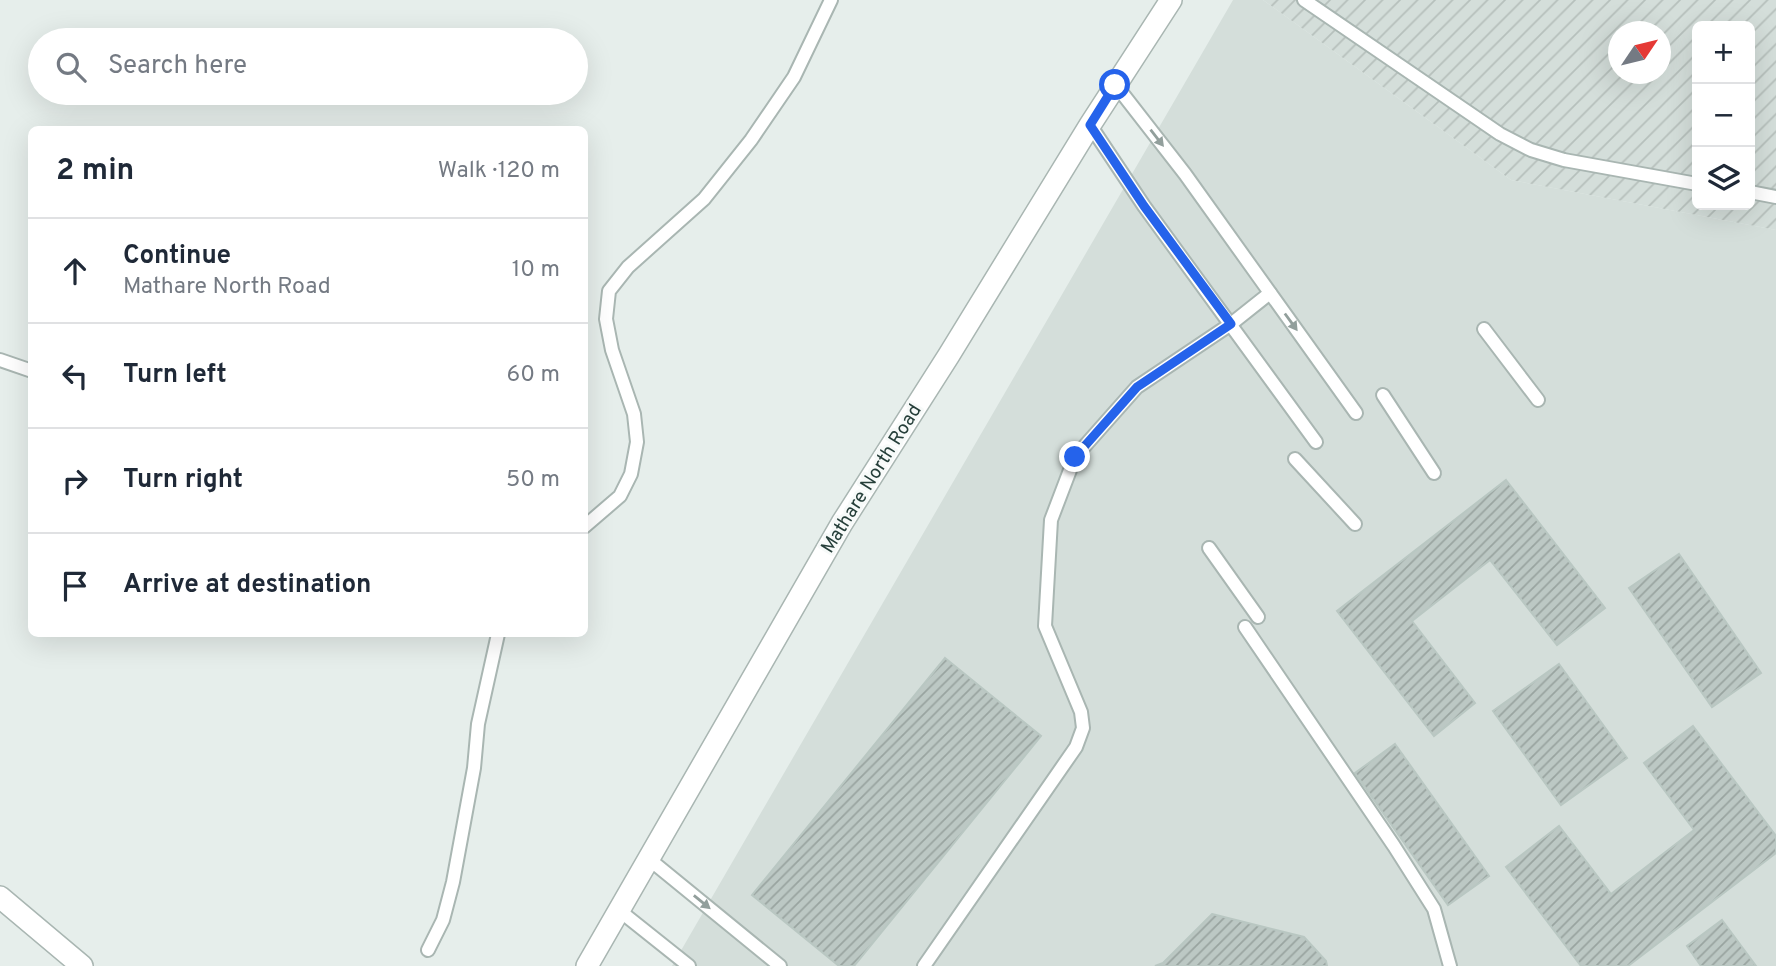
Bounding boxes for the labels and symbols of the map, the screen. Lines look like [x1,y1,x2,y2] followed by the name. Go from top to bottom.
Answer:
[1608,21,1671,84] north arrow
[1099,69,1130,100] route start
[1150,129,1165,147] one-way arrow
[1284,313,1298,331] one-way arrow
[816,400,928,558] street label: Mathare North Road
[1059,441,1090,472] route end
[694,894,711,909] one-way arrow

